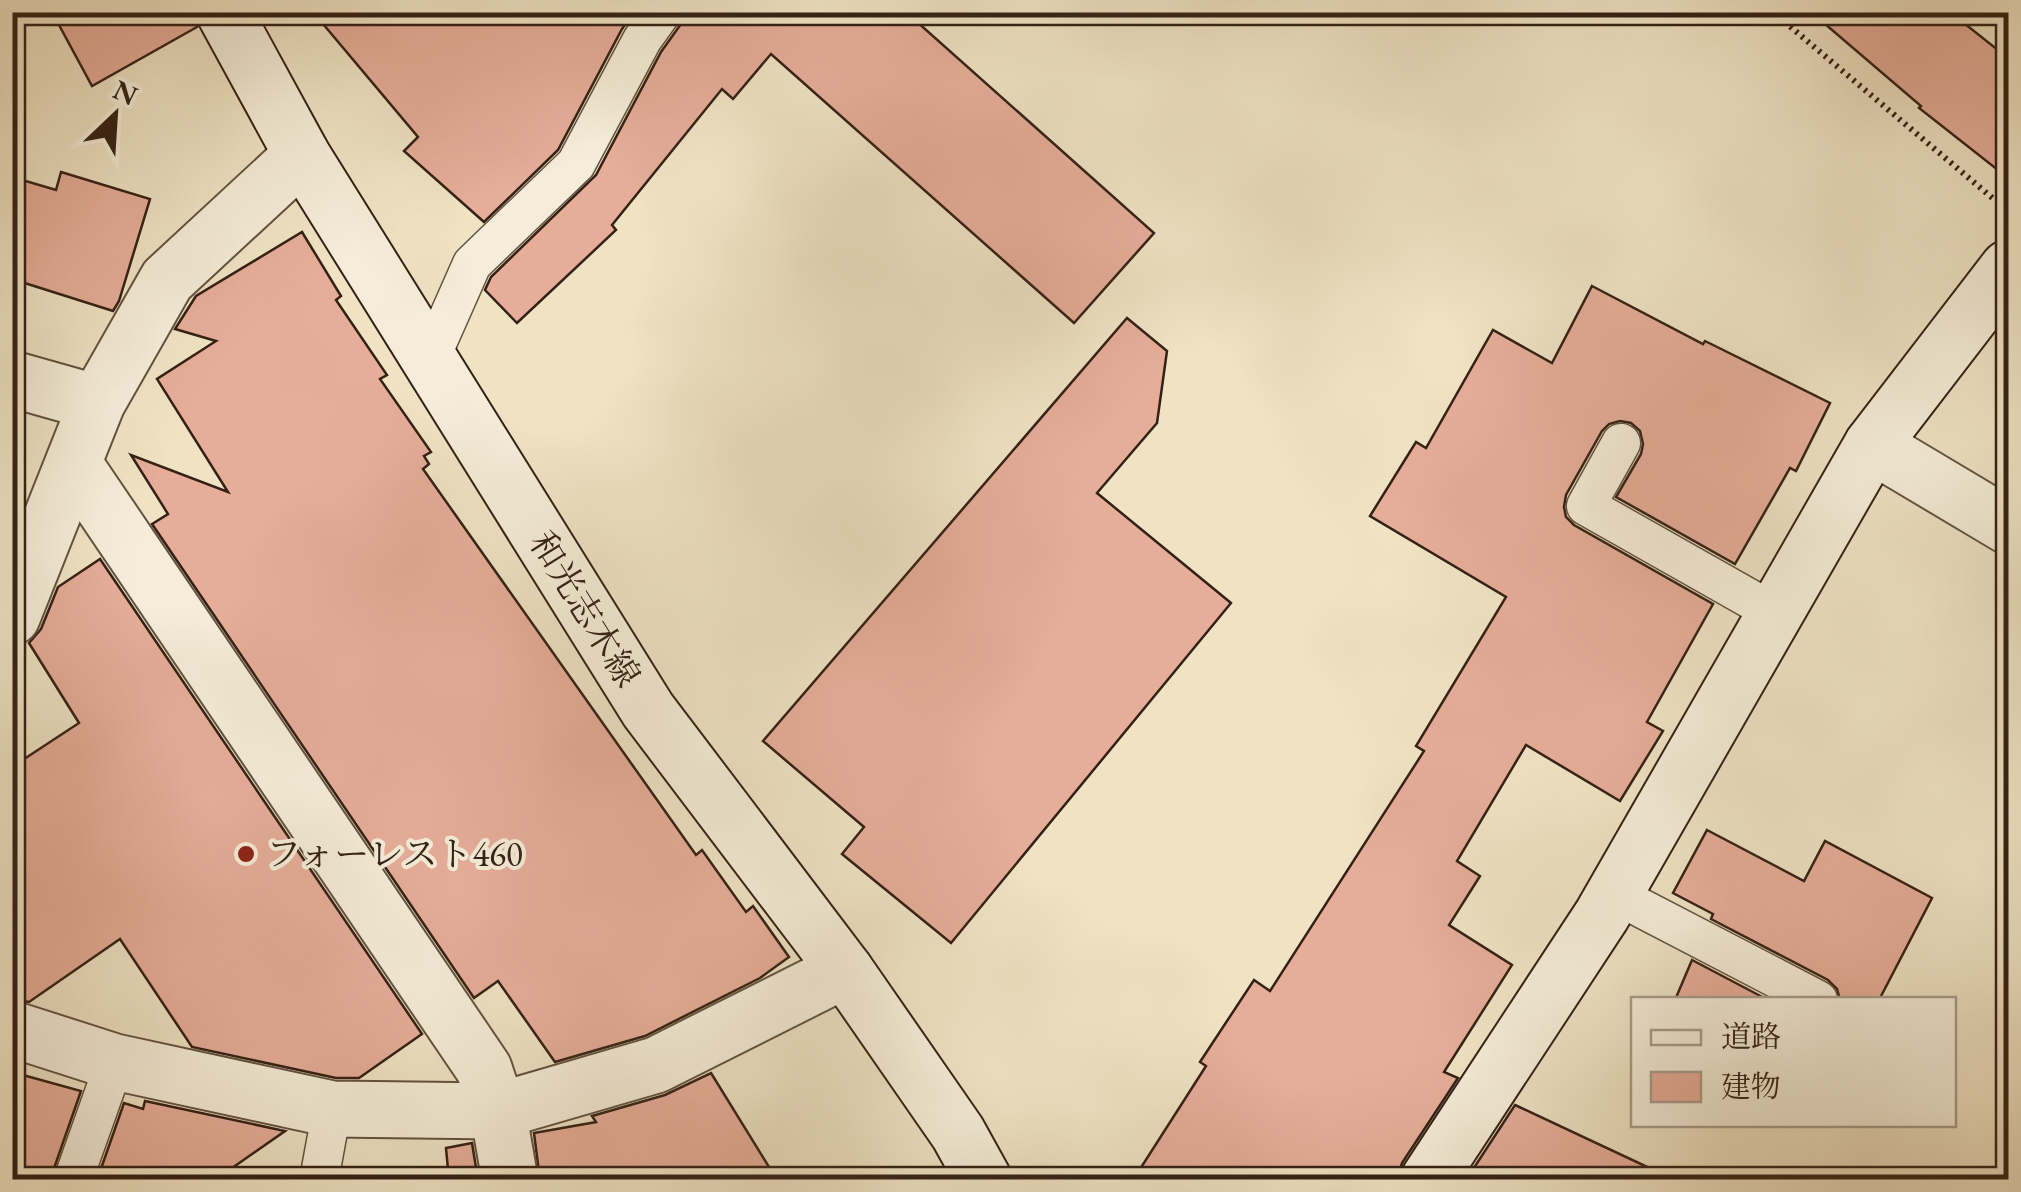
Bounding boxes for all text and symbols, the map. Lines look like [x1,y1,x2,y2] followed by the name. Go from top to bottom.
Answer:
[65,65,165,165] north arrow
[108,71,144,114] text: N
[520,523,651,695] street label: 和光志木線
[266,831,523,876] place label: フォーレスト460
[235,843,257,865] marker: フォーレスト460
[1631,997,1956,1127] legend
[1721,1017,1781,1056] text: 道路
[1721,1067,1781,1106] text: 建物

